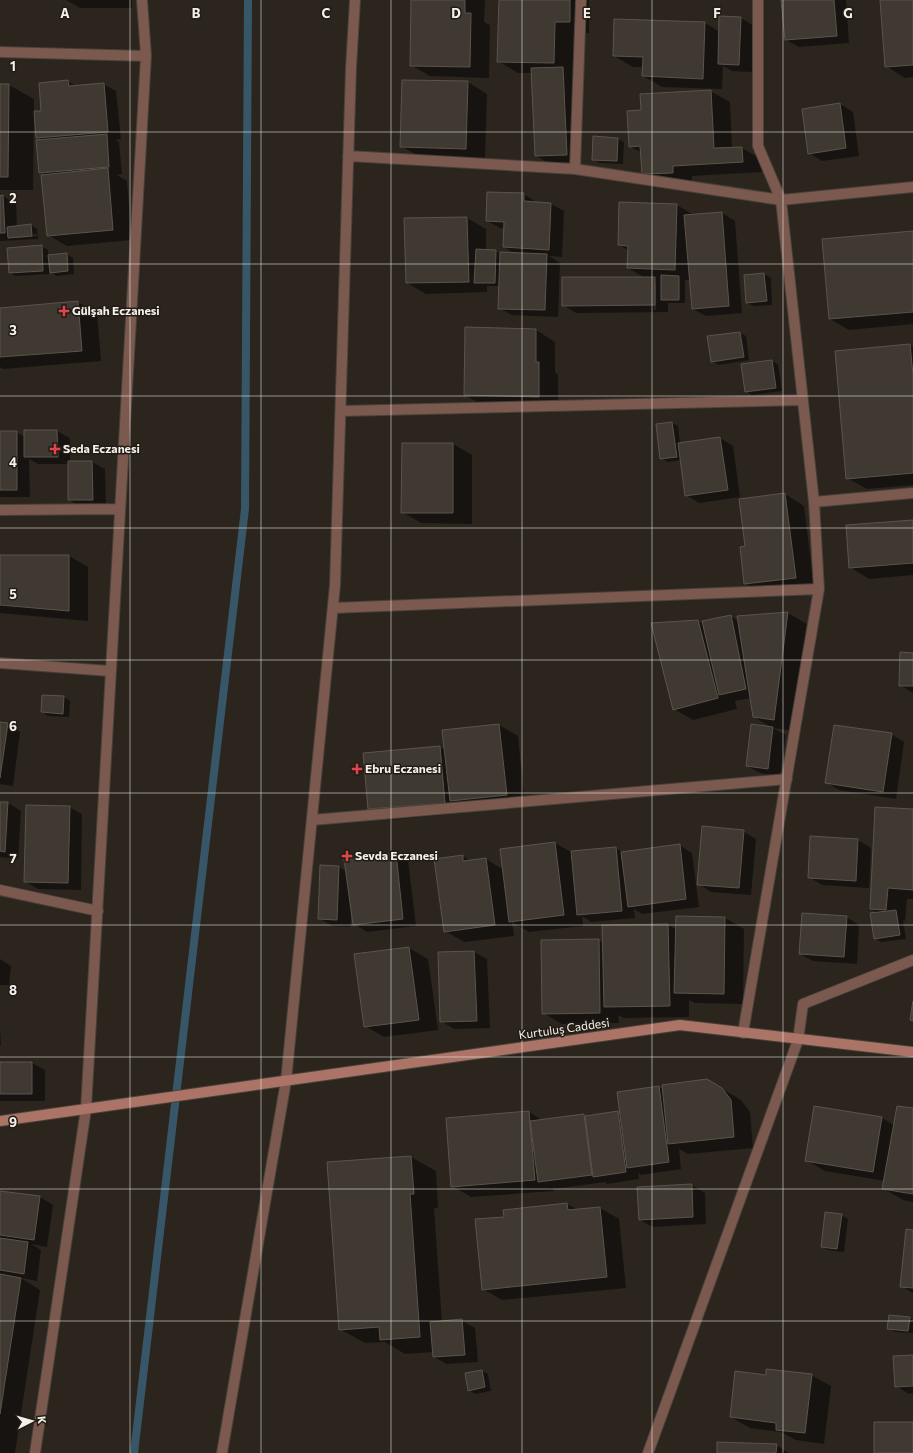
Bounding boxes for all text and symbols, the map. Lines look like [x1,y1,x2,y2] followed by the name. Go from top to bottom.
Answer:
[60,5,70,21] text: A
[192,5,201,21] text: B
[322,5,331,21] text: C
[451,5,461,21] text: D
[583,5,591,21] text: E
[713,5,721,21] text: F
[843,5,853,21] text: G
[10,58,16,74] text: 1
[9,190,17,206] text: 2
[72,303,160,317] place label: Gülşah Eczanesi
[59,306,69,316] marker: Gülşah Eczanesi
[9,322,17,338] text: 3
[63,441,140,455] place label: Seda Eczanesi
[50,444,60,454] marker: Seda Eczanesi
[9,454,17,470] text: 4
[9,586,17,602] text: 5
[9,718,17,734] text: 6
[365,761,441,775] place label: Ebru Eczanesi
[352,764,362,774] marker: Ebru Eczanesi
[355,848,438,862] place label: Sevda Eczanesi
[9,850,17,866] text: 7
[342,851,352,861] marker: Sevda Eczanesi
[9,982,17,998] text: 8
[517,1015,610,1041] street label: Kurtuluş Caddesi
[9,1114,17,1130] text: 9
[12,1401,52,1441] north arrow
[36,1415,49,1425] text: K

